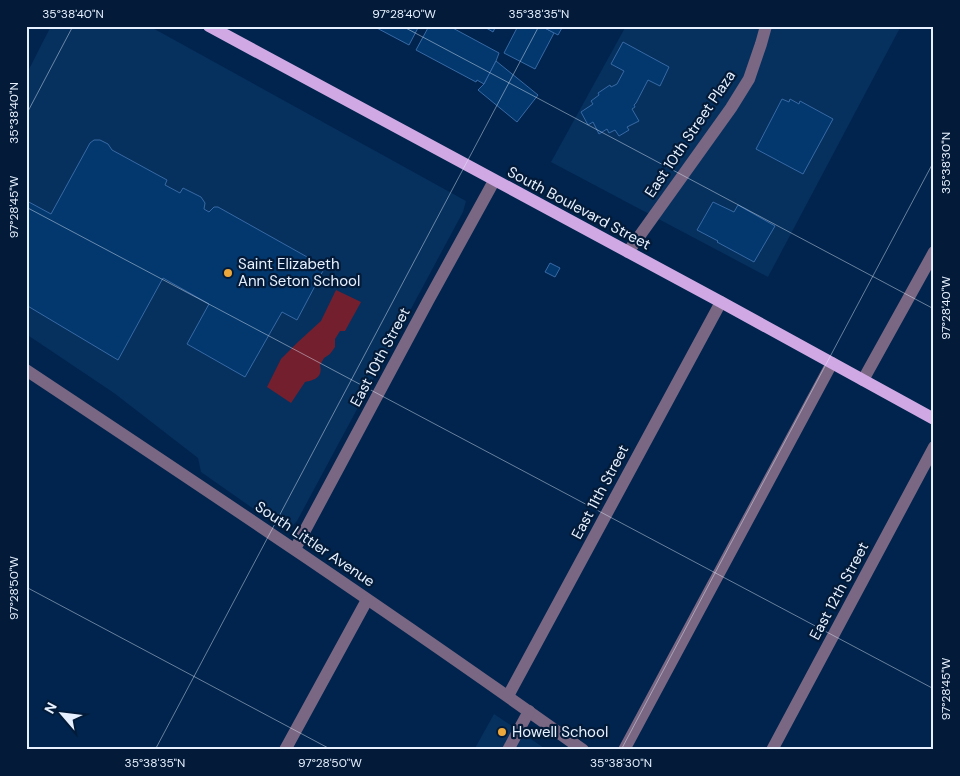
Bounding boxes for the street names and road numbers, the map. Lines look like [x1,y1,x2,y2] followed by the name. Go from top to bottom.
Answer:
[640,67,740,201] street label: East 10th Street Plaza
[504,162,654,254] street label: South Boulevard Street
[345,304,415,410] street label: East 10th Street
[567,441,633,543] street label: East 11th Street
[251,496,379,592] street label: South Littler Avenue
[805,539,873,643] street label: East 12th Street

